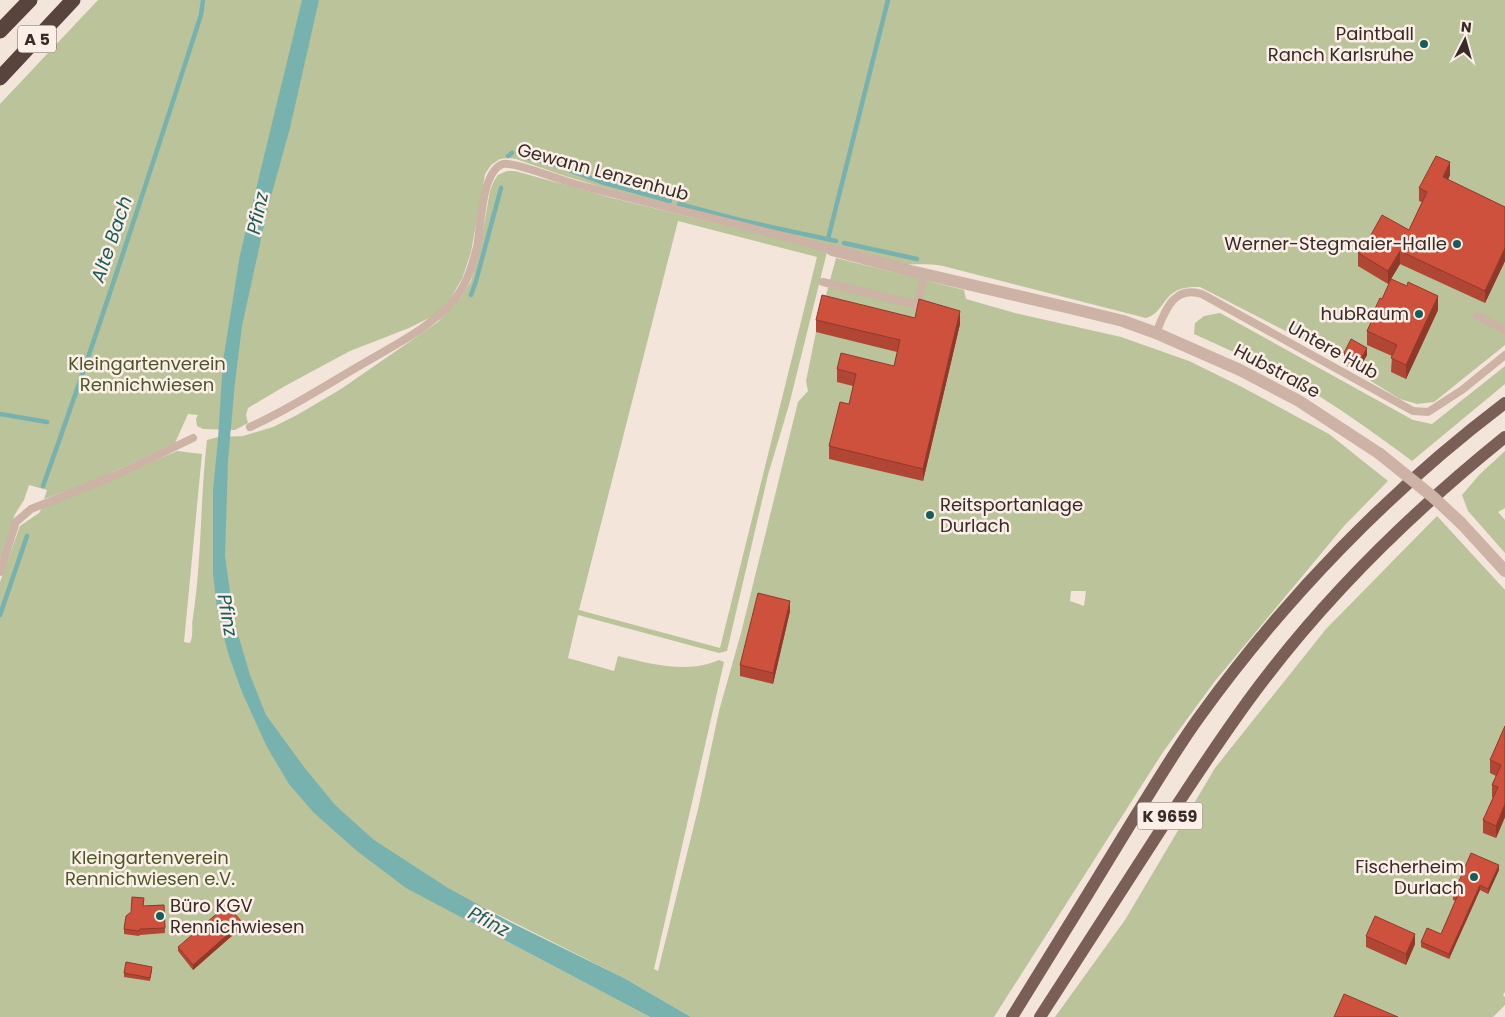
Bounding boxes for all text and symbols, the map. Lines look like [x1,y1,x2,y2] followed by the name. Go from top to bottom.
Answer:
[1440,15,1490,65] north arrow
[1460,17,1473,38] text: N
[1268,21,1414,67] place label: Paintball Ranch Karlsruhe
[18,26,56,52] road number: A 5
[1418,38,1430,50] marker: Paintball Ranch Karlsruhe
[515,137,692,206] street label: Gewann Lenzenhub
[240,189,275,237] water label: Pfinz
[84,192,139,287] water label: Alte Bach
[1224,231,1447,256] place label: Werner-Stegmaier-Halle
[1451,238,1463,250] marker: Werner-Stegmaier-Halle
[1321,301,1409,326] place label: hubRaum
[1413,308,1425,320] marker: hubRaum
[1283,314,1383,385] street label: Untere Hub
[1230,337,1325,404] street label: Hubstraße
[68,351,226,397] park label: Kleingartenverein Rennichwiesen
[940,492,1083,538] place label: Reitsportanlage Durlach
[924,509,936,521] marker: Reitsportanlage Durlach
[211,592,245,639] water label: Pfinz
[1138,802,1202,829] road number: K 9659
[65,845,235,891] park label: Kleingartenverein Rennichwiesen e.V.
[1355,854,1464,900] place label: Fischerheim Durlach
[1468,871,1480,883] marker: Fischerheim Durlach
[170,893,304,939] place label: Büro KGV Rennichwiesen
[464,899,514,944] water label: Pfinz
[154,910,166,922] marker: Büro KGV Rennichwiesen

